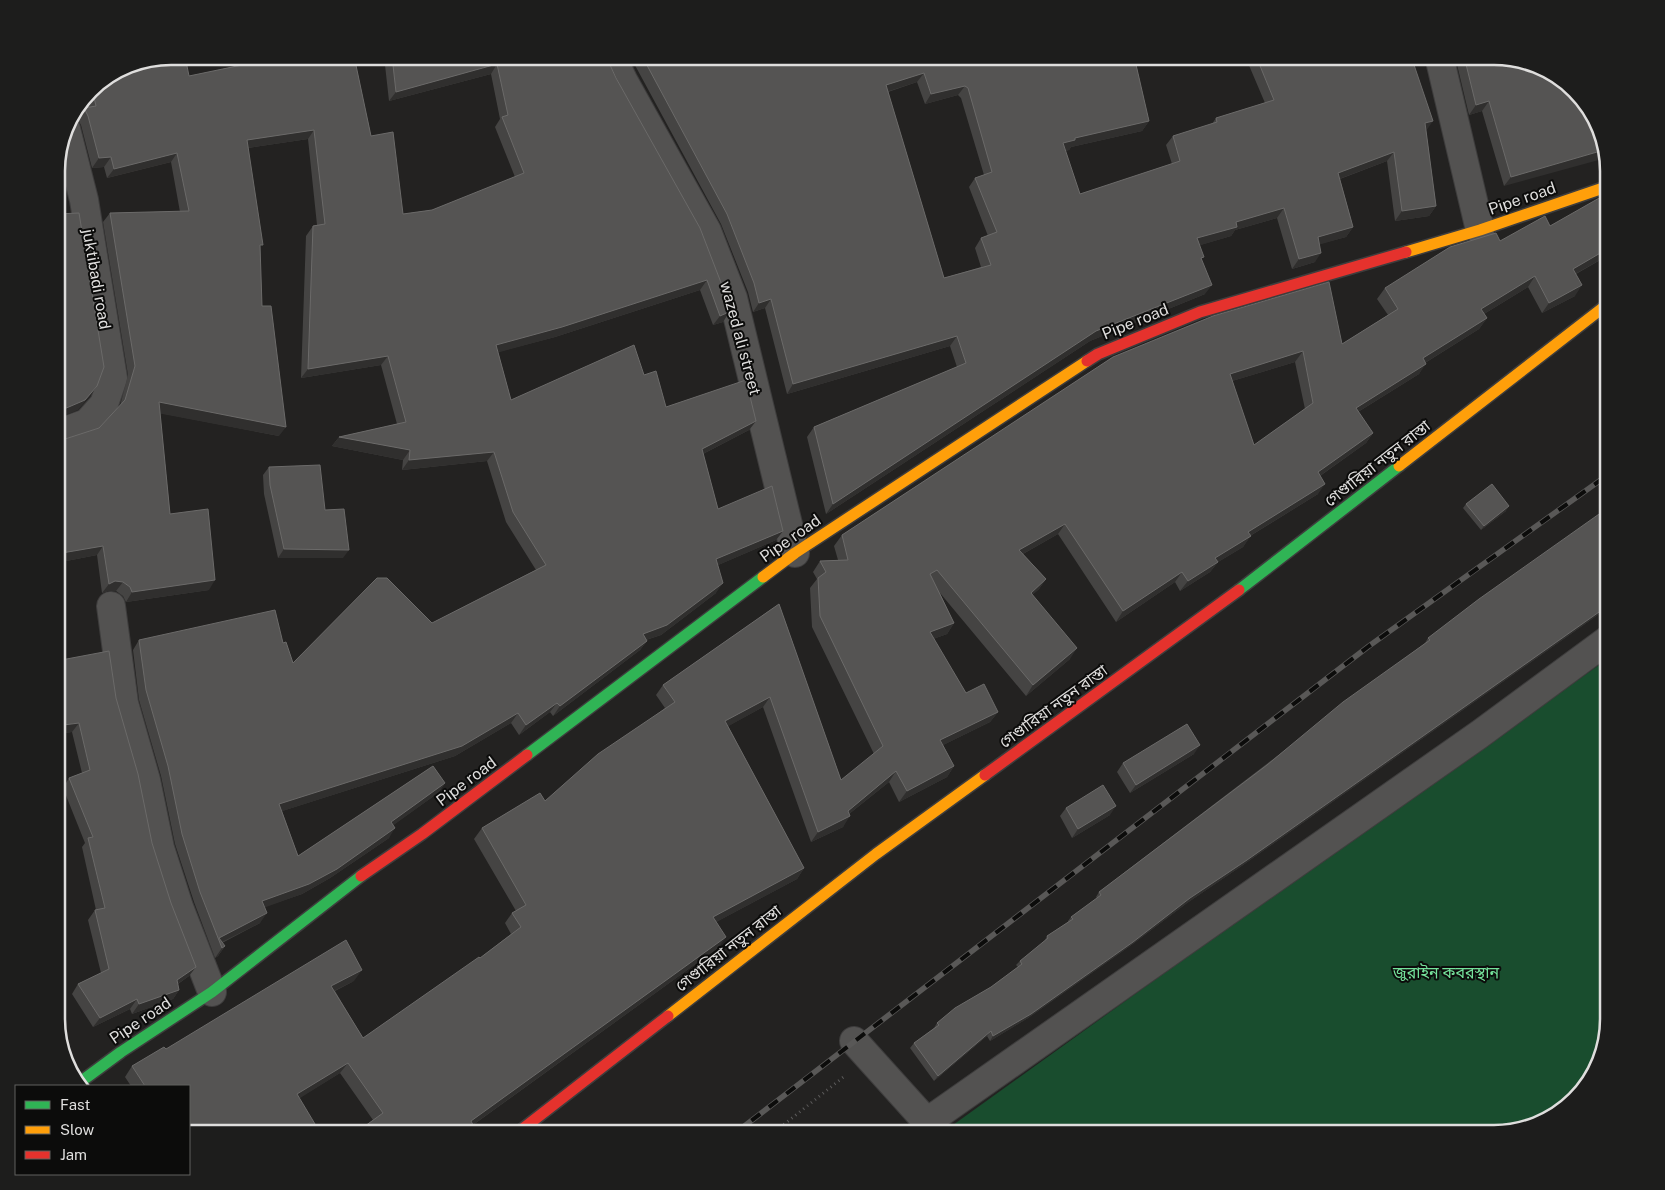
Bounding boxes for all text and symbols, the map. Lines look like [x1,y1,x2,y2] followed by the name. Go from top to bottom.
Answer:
[1486,178,1558,219] street label: Pipe road
[78,226,115,331] street label: juktibadi road
[716,279,765,397] street label: wazed ali street
[1099,300,1171,343] street label: Pipe road
[1321,416,1435,511] street label: গেণ্ডারিয়া নতুন রাস্তা
[756,511,824,566] street label: Pipe road
[996,660,1112,752] street label: গেণ্ডারিয়া নতুন রাস্তা
[433,753,500,810] street label: Pipe road
[672,901,786,996] street label: গেণ্ডারিয়া নতুন রাস্তা
[1392,963,1499,982] park label: জুরাইন কবরস্থান
[106,993,175,1048] street label: Pipe road
[15,1085,190,1175] legend
[60,1096,90,1113] text: Fast
[60,1121,95,1138] text: Slow
[60,1146,87,1163] text: Jam

